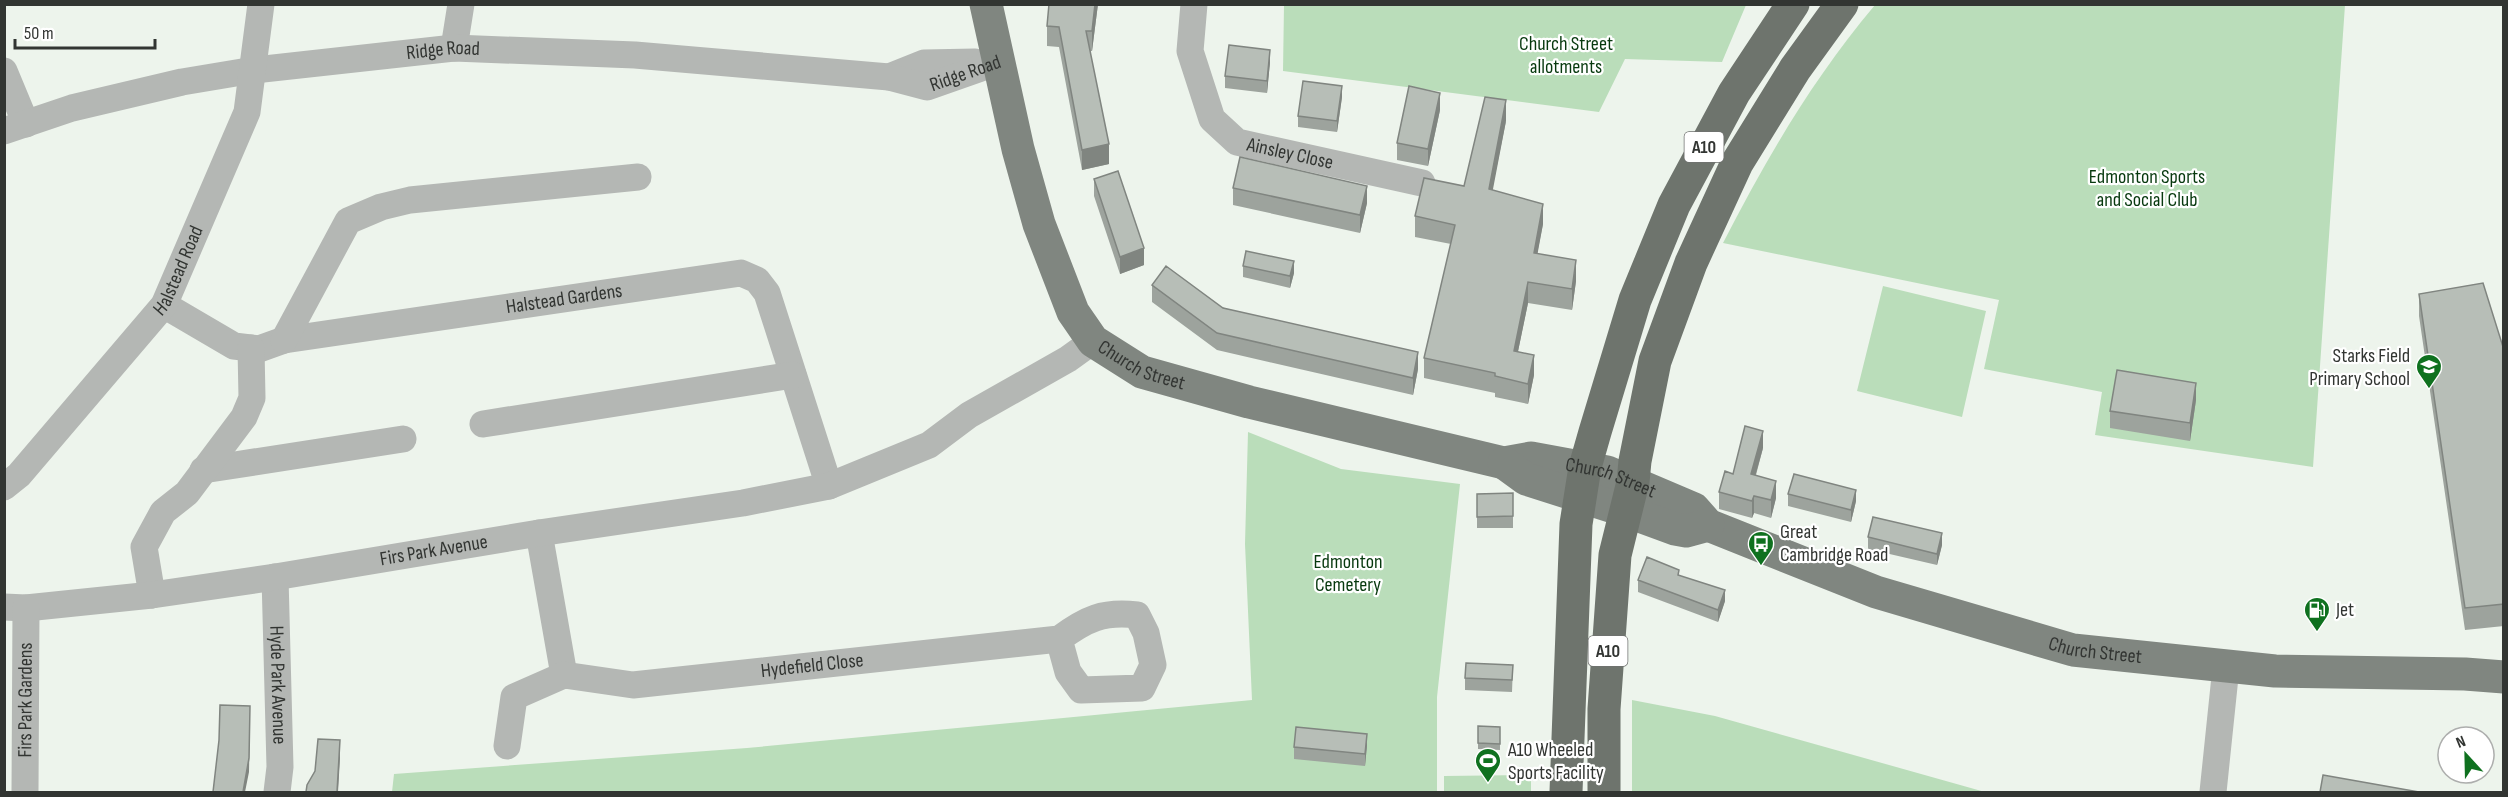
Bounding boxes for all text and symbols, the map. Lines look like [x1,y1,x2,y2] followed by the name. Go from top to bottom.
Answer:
[15,12,154,50] scale bar
[24,23,54,44] text: 50 m
[1519,32,1613,79] park label: Church Street allotments
[405,36,480,65] street label: Ridge Road
[927,50,1004,97] street label: Ridge Road
[1244,132,1335,175] street label: Ainsley Close
[1684,132,1724,162] road number: A10
[2089,165,2205,212] park label: Edmonton Sports and Social Club
[148,222,209,321] street label: Halstead Road
[504,279,624,319] street label: Halstead Gardens
[1093,335,1188,395] street label: Church Street
[2309,344,2410,391] place label: Starks Field Primary School
[2414,352,2444,390] school or university icon: Starks Field Primary School
[1564,453,1660,503] street label: Church Street
[1780,520,1888,567] place label: Great Cambridge Road
[1746,529,1776,567] bus stop icon: Great Cambridge Road
[378,530,489,571] street label: Firs Park Avenue
[1313,550,1383,597] park label: Edmonton Cemetery
[2302,595,2332,633] fuel station icon: Jet
[2335,598,2354,622] place label: Jet
[264,625,291,745] street label: Hyde Park Avenue
[2046,631,2143,669] street label: Church Street
[1588,636,1628,666] road number: A10
[13,642,38,758] street label: Firs Park Gardens
[760,648,865,683] street label: Hydefield Close
[2436,725,2496,785] north arrow
[2453,732,2468,753] text: N
[1507,738,1604,785] place label: A10 Wheeled Sports Facility
[1473,746,1503,784] sports icon: A10 Wheeled Sports Facility

